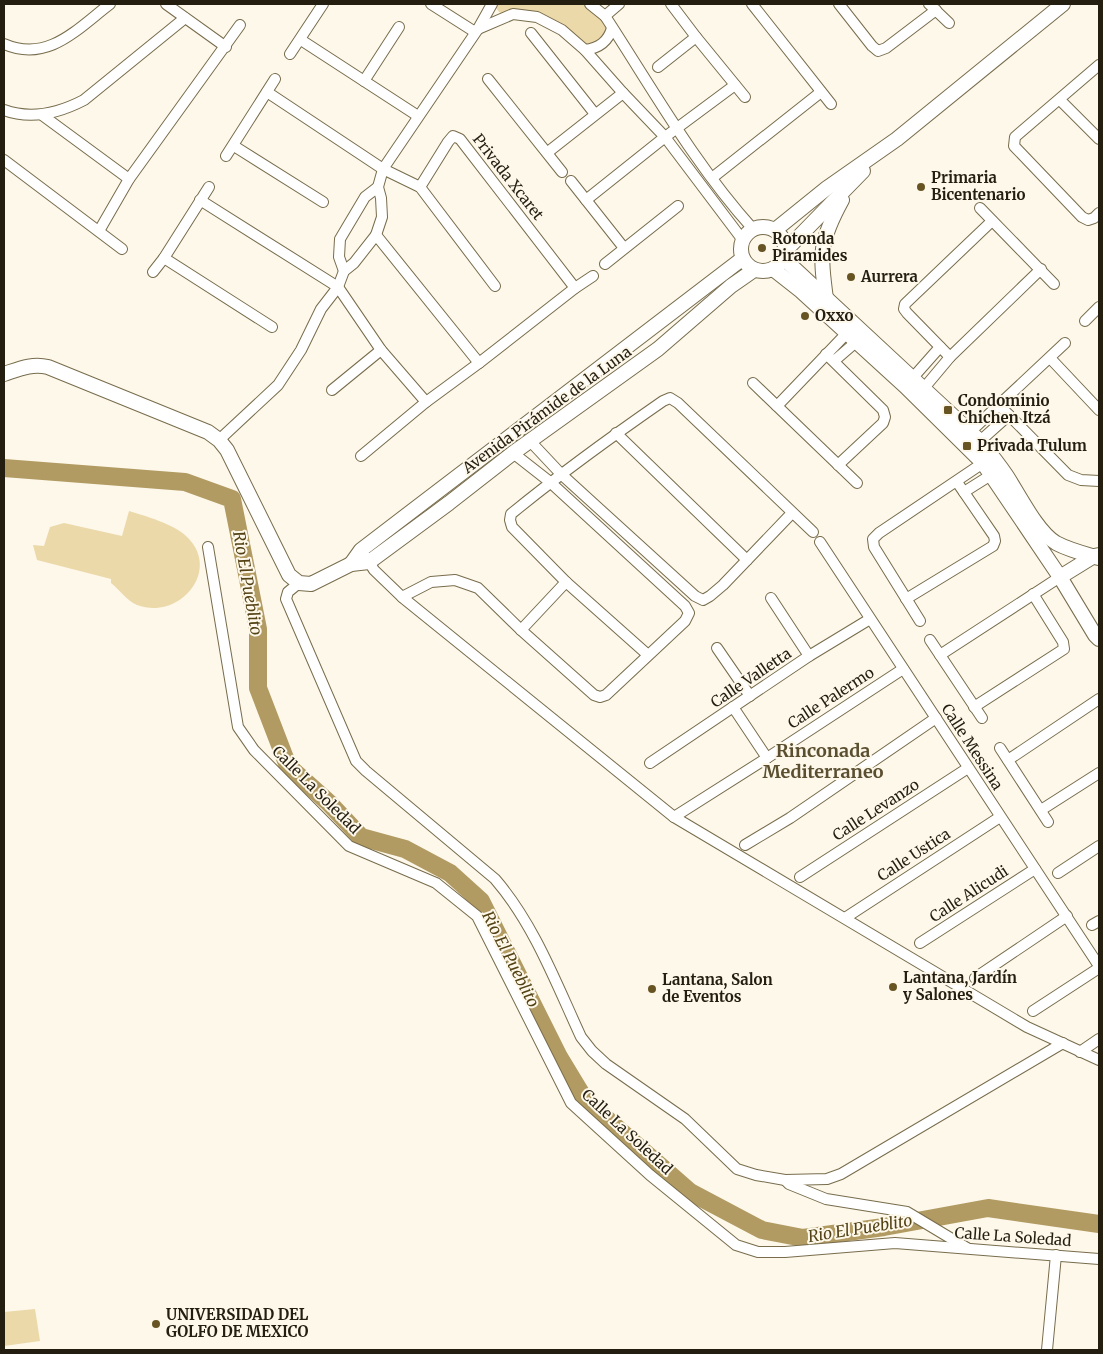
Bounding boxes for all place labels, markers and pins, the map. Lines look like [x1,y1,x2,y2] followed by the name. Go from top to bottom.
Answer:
[931,168,1025,204] place label: Primaria Bicentenario
[915,181,927,193] marker: Primaria Bicentenario
[772,229,848,265] place label: Rotonda Piramides
[756,242,768,254] marker: Rotonda Piramides
[860,267,919,286] place label: Aurrera
[845,271,857,283] marker: Aurrera
[815,306,854,325] place label: Oxxo
[799,310,811,322] marker: Oxxo
[958,391,1051,427] place label: Condominio Chichen Itzá
[942,404,954,416] marker: Condominio Chichen Itzá
[977,436,1087,455] place label: Privada Tulum
[961,440,973,452] marker: Privada Tulum
[903,968,1017,1004] place label: Lantana, Jardín y Salones
[662,970,773,1006] place label: Lantana, Salon de Eventos
[887,981,899,993] marker: Lantana, Jardín y Salones
[646,983,658,995] marker: Lantana, Salon de Eventos
[166,1305,309,1341] place label: UNIVERSIDAD DEL GOLFO DE MEXICO
[150,1318,162,1330] marker: UNIVERSIDAD DEL GOLFO DE MEXICO

